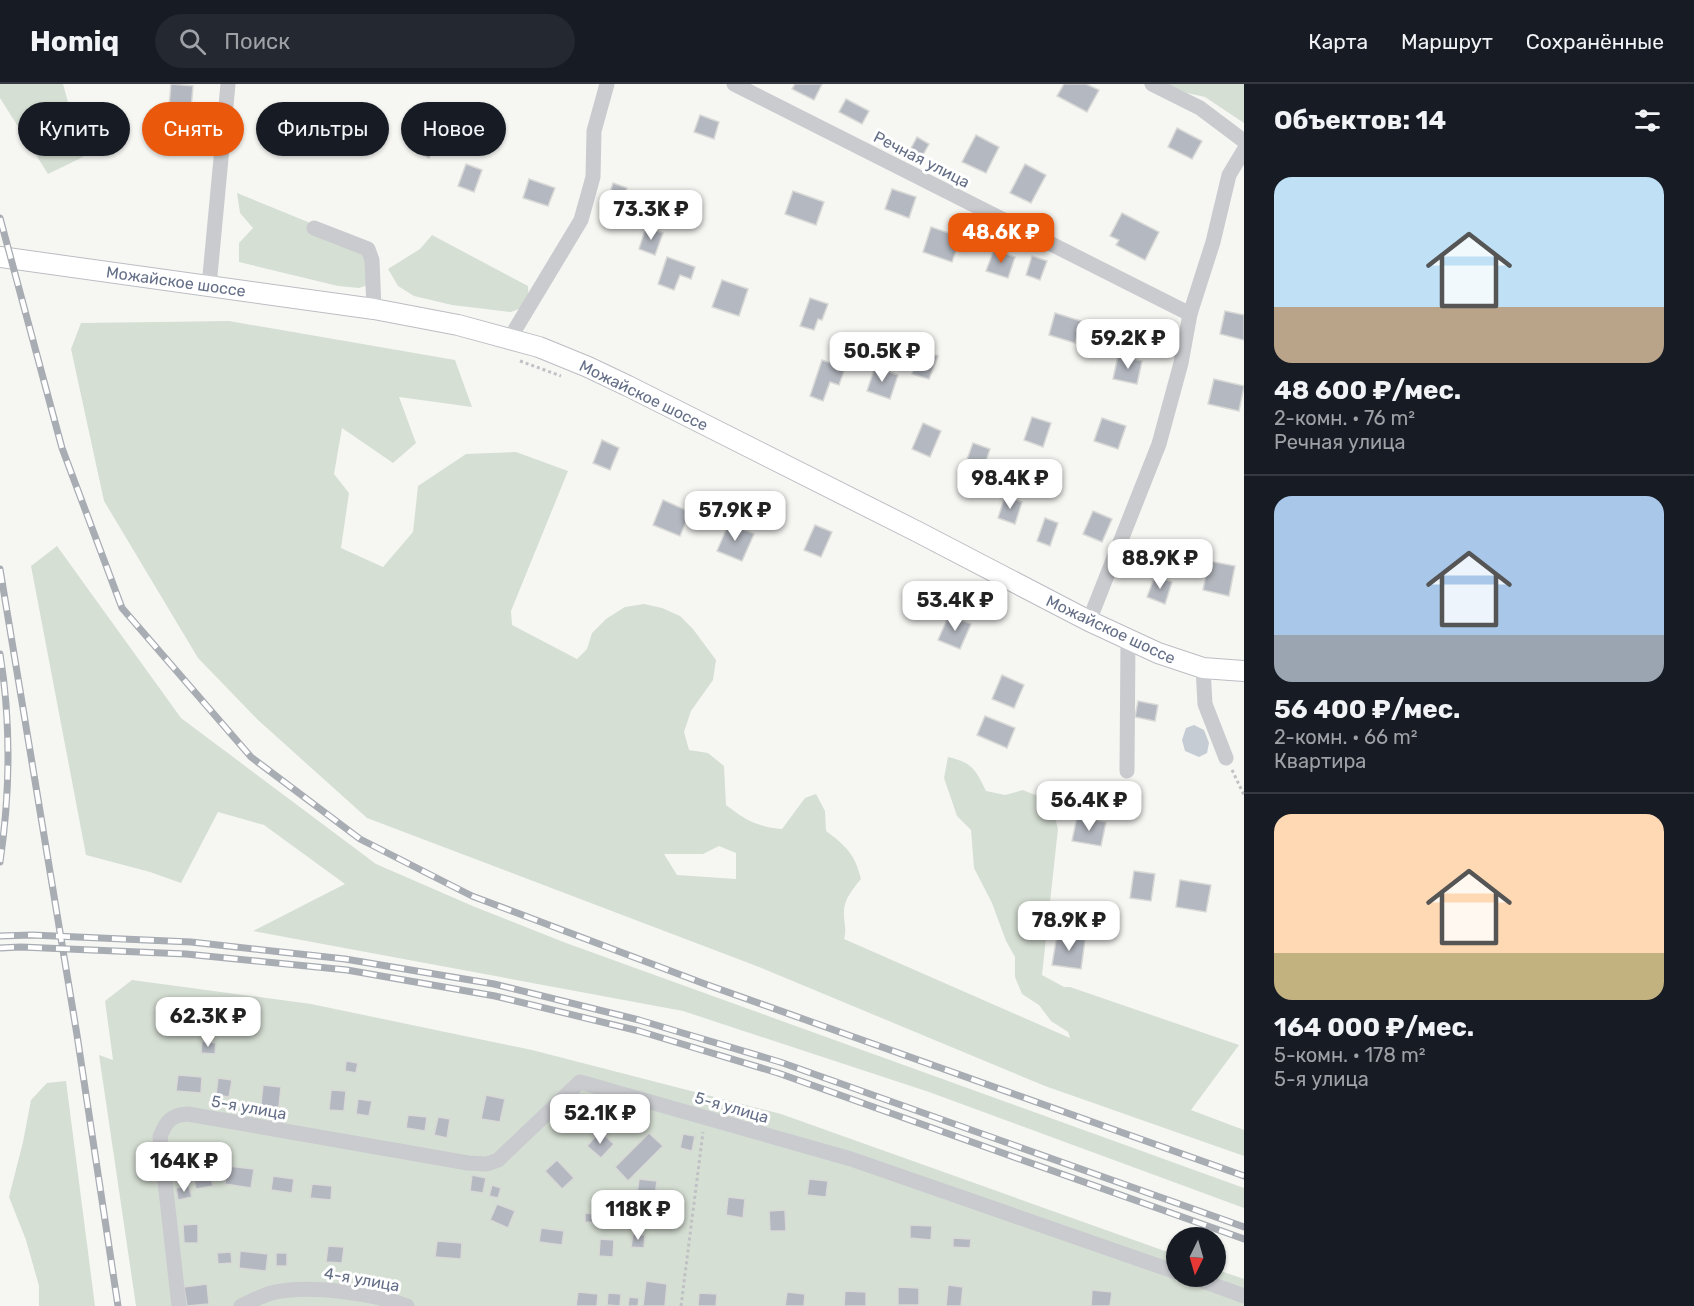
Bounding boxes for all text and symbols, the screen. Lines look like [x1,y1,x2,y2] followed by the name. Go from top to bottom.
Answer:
[155,14,575,68] search box
[30,25,119,58] text: Homiq
[176,25,209,58] icon: search
[224,28,290,55] text: Поиск
[1308,29,1368,54] text: Карта
[1401,29,1493,54] text: Маршрут
[1526,29,1664,54] text: Сохранённые
[18,102,130,156] chip: Купить
[142,102,244,156] chip: Снять
[256,102,389,156] chip: Фильтры
[401,102,506,156] chip: Новое
[1631,104,1664,137] icon: filters
[1274,105,1446,136] text: Объектов: 14
[871,127,973,192] street label: Речная улица
[596,190,706,241] pin: 73.3K ₽
[613,197,689,221] text: 73.3K ₽
[946,213,1056,264] pin: 48.6K ₽
[1415,216,1523,324] icon: home
[962,220,1040,244] text: 48.6K ₽
[105,262,247,301] street label: Можайское шоссе
[1073,319,1183,370] pin: 59.2K ₽
[1090,326,1166,350] text: 59.2K ₽
[827,332,937,383] pin: 50.5K ₽
[844,339,920,363] text: 50.5K ₽
[576,356,711,435] street label: Можайское шоссе
[1274,375,1461,406] text: 48 600 ₽/мес.
[1274,406,1415,430] text: 2-комн. · 76 m²
[1274,430,1406,454] text: Речная улица
[955,459,1065,510] pin: 98.4K ₽
[971,466,1049,490] text: 98.4K ₽
[680,491,790,542] pin: 57.9K ₽
[699,498,771,522] text: 57.9K ₽
[1415,535,1523,643] icon: home
[1105,539,1215,590] pin: 88.9K ₽
[1122,546,1198,570] text: 88.9K ₽
[900,581,1010,632] pin: 53.4K ₽
[916,588,994,612] text: 53.4K ₽
[1043,591,1179,668] street label: Можайское шоссе
[1274,694,1460,725] text: 56 400 ₽/мес.
[1274,725,1418,749] text: 2-комн. · 66 m²
[1274,749,1366,773] text: Квартира
[1034,781,1144,832] pin: 56.4K ₽
[1051,788,1128,812] text: 56.4K ₽
[1415,853,1523,961] icon: home
[1014,901,1124,952] pin: 78.9K ₽
[1032,908,1106,932] text: 78.9K ₽
[153,997,263,1048] pin: 62.3K ₽
[170,1004,246,1028] text: 62.3K ₽
[1274,1012,1474,1043] text: 164 000 ₽/мес.
[1274,1043,1426,1067] text: 5-комн. · 178 m²
[1274,1067,1369,1091] text: 5-я улица
[693,1088,771,1127] street label: 5-я улица
[210,1092,288,1123] street label: 5-я улица
[545,1094,655,1145] pin: 52.1K ₽
[564,1101,636,1125] text: 52.1K ₽
[135,1142,233,1193] pin: 164K ₽
[150,1149,218,1173] text: 164K ₽
[589,1190,687,1241] pin: 118K ₽
[605,1197,671,1221] text: 118K ₽
[1166,1227,1226,1287] north arrow
[1166,1227,1226,1287] map controls
[323,1264,401,1295] street label: 4-я улица

